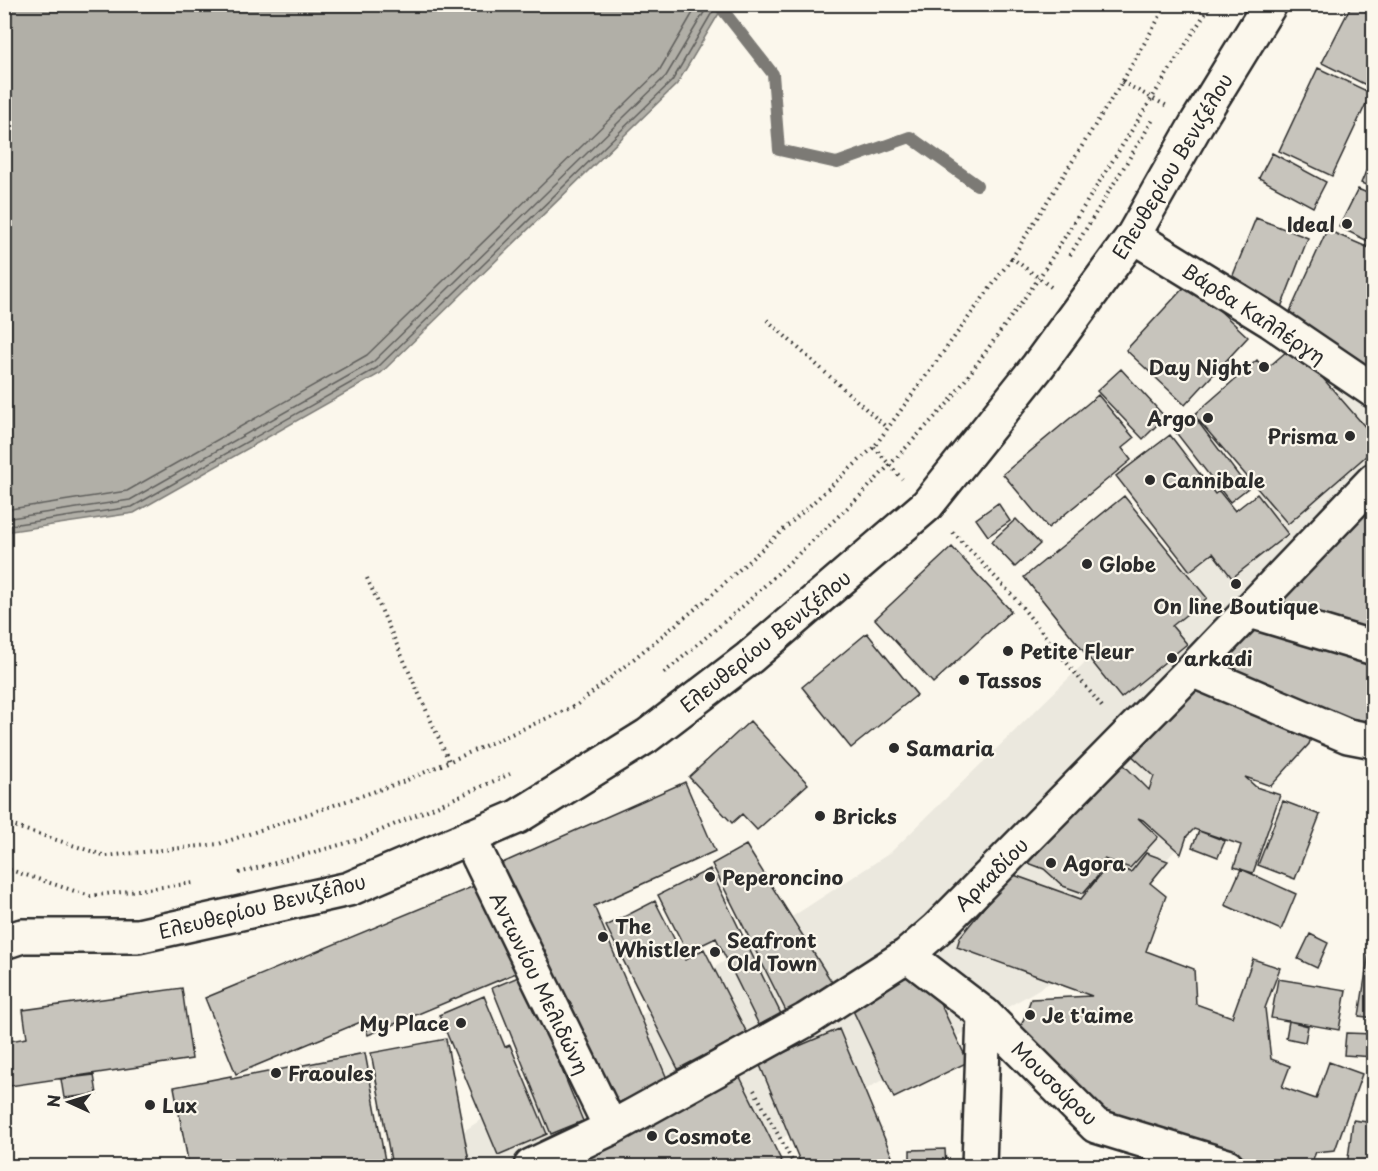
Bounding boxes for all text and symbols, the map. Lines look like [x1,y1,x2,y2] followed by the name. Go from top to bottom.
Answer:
[1104,67,1240,265] street label: Ελευθερίου Βενιζέλου
[1287,209,1335,239] place label: Ideal
[1340,217,1354,231] marker: Ideal
[1176,255,1332,371] street label: Βάρδα Καλλέργη
[1149,352,1252,382] place label: Day Night
[1257,360,1271,374] marker: Day Night
[1146,403,1196,433] place label: Argo
[1201,411,1215,425] marker: Argo
[1267,421,1338,451] place label: Prisma
[1343,429,1357,443] marker: Prisma
[1162,465,1265,495] place label: Cannibale
[1143,473,1157,487] marker: Cannibale
[1099,549,1156,579] place label: Globe
[1080,557,1094,571] marker: Globe
[673,562,857,720] street label: Ελευθερίου Βενιζέλου
[1229,577,1243,591] marker: On line Boutique
[1153,591,1319,621] place label: On line Boutique
[1020,636,1135,666] place label: Petite Fleur
[1184,643,1253,673] place label: arkadi
[1001,644,1015,658] marker: Petite Fleur
[1165,651,1179,665] marker: arkadi
[976,665,1042,695] place label: Tassos
[957,673,971,687] marker: Tassos
[906,733,995,763] place label: Samaria
[887,741,901,755] marker: Samaria
[832,801,897,831] place label: Bricks
[813,809,827,823] marker: Bricks
[947,830,1035,918] street label: Αρκαδίου
[1062,848,1126,878] place label: Agora
[1044,856,1058,870] marker: Agora
[722,862,844,892] place label: Peperoncino
[155,866,369,946] street label: Ελευθερίου Βενιζέλου
[703,870,717,884] marker: Peperoncino
[483,887,597,1079] street label: Αντωνίου Μελιδώνη
[615,911,701,964] place label: The Whistler
[727,925,817,978] place label: Seafront Old Town
[596,930,610,944] marker: The Whistler
[708,945,722,959] marker: Seafront Old Town
[1042,1000,1134,1030] place label: Je t'aime
[359,1008,449,1038] place label: My Place
[1023,1008,1037,1022] marker: Je t'aime
[454,1016,468,1030] marker: My Place
[1005,1034,1105,1132] street label: Μουσούρου
[288,1058,374,1088] place label: Fraoules
[269,1066,283,1080] marker: Fraoules
[39,1072,99,1132] north arrow
[162,1090,197,1120] place label: Lux
[41,1094,65,1108] text: N
[143,1098,157,1112] marker: Lux
[664,1121,752,1151] place label: Cosmote
[645,1129,659,1143] marker: Cosmote

